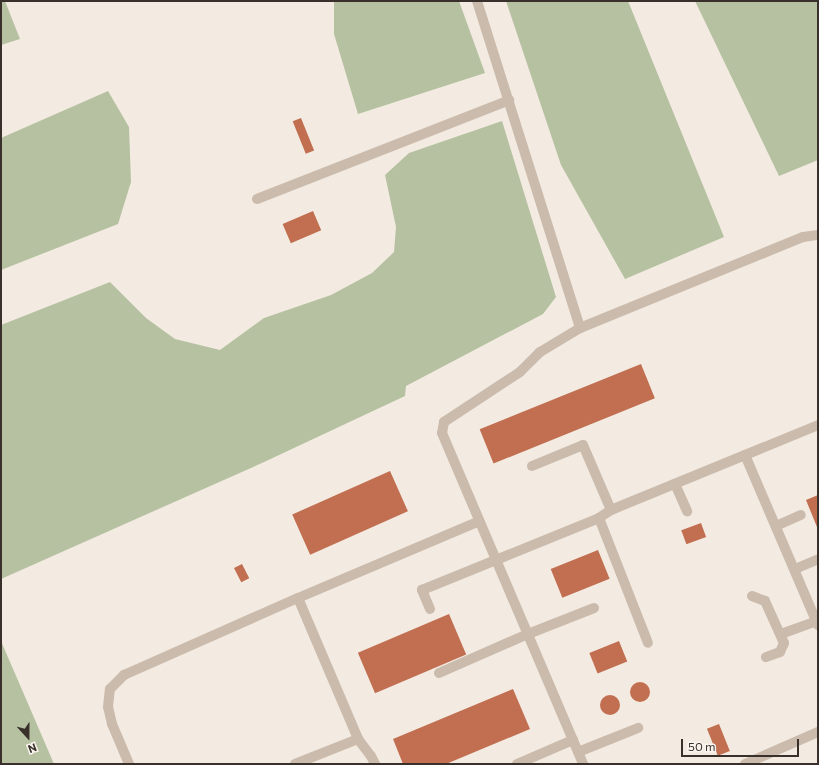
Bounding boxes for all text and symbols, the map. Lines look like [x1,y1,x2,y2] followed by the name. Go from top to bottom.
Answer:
[8,717,48,757] north arrow
[683,731,801,757] scale bar
[688,739,716,753] text: 50 m
[26,741,39,756] text: N

